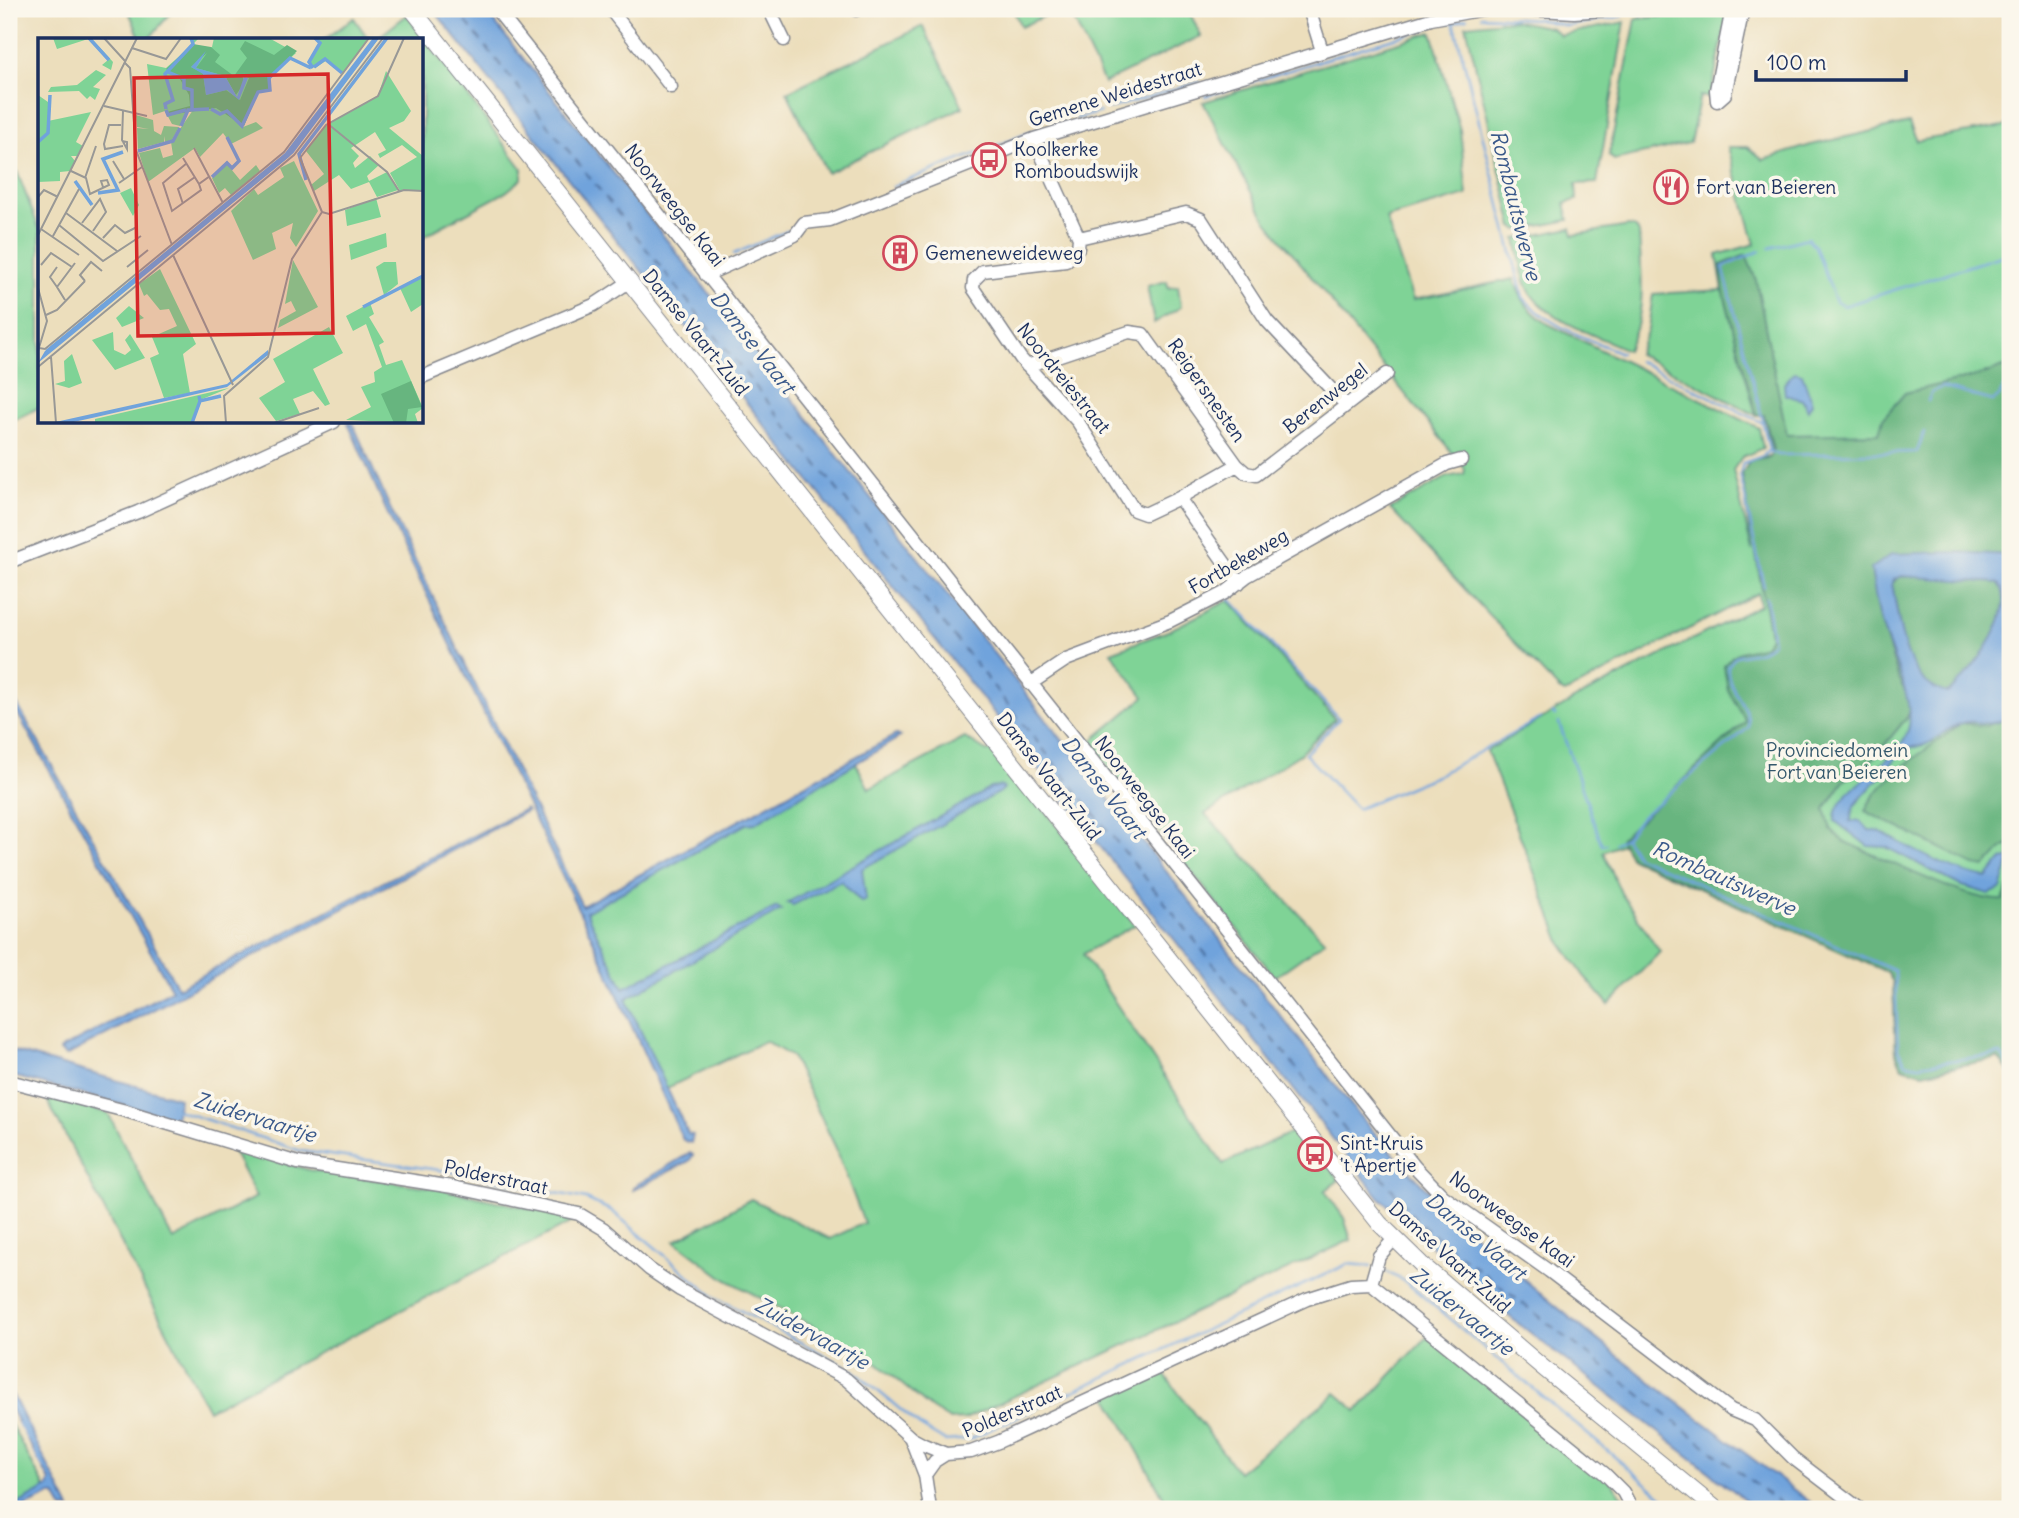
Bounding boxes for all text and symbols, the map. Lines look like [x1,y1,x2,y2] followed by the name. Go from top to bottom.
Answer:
[38,38,424,424] inset map
[1756,38,1907,82] scale bar
[1767,49,1826,76] text: 100 m
[1026,56,1204,132] street label: Gemene Weidestraat
[1484,127,1548,284] water label: Rombautswerve
[1014,137,1139,183] place label: Koolkerke Romboudswijk
[620,139,730,271] street label: Noorweegse Kaai
[970,141,1008,179] bus stop icon: Koolkerke Romboudswijk
[1652,168,1690,206] restaurant icon: Fort van Beieren
[1696,175,1836,199] place label: Fort van Beieren
[881,234,919,272] building icon: Gemeneweideweg
[925,241,1084,265] place label: Gemeneweideweg
[638,264,754,400] street label: Damse Vaart-Zuid
[705,286,801,398] water label: Damse Vaart
[1012,318,1116,438] street label: Noordreiestraat
[1163,334,1251,446] street label: Reigersnesten
[1278,357,1372,439] street label: Berenwegel
[1184,523,1292,599] street label: Fortbekeweg
[992,708,1106,844] street label: Damse Vaart-Zuid
[1056,731,1152,843] water label: Damse Vaart
[1090,731,1200,863] street label: Noorweegse Kaai
[1766,738,1908,784] park label: Provinciedomein Fort van Beieren
[1648,834,1801,922] water label: Rombautswerve
[191,1086,321,1149] water label: Zuidervaartje
[1340,1131,1423,1177] place label: Sint-Kruis 't Apertje
[1296,1135,1334,1173] bus stop icon: Sint-Kruis 't Apertje
[442,1154,550,1200] street label: Polderstraat
[1445,1166,1579,1272] street label: Noorweegse Kaai
[1420,1186,1534,1288] water label: Damse Vaart
[1384,1196,1516,1318] street label: Damse Vaart-Zuid
[1404,1261,1521,1362] water label: Zuidervaartje
[750,1291,875,1376] water label: Zuidervaartje
[959,1379,1065,1443] street label: Polderstraat

